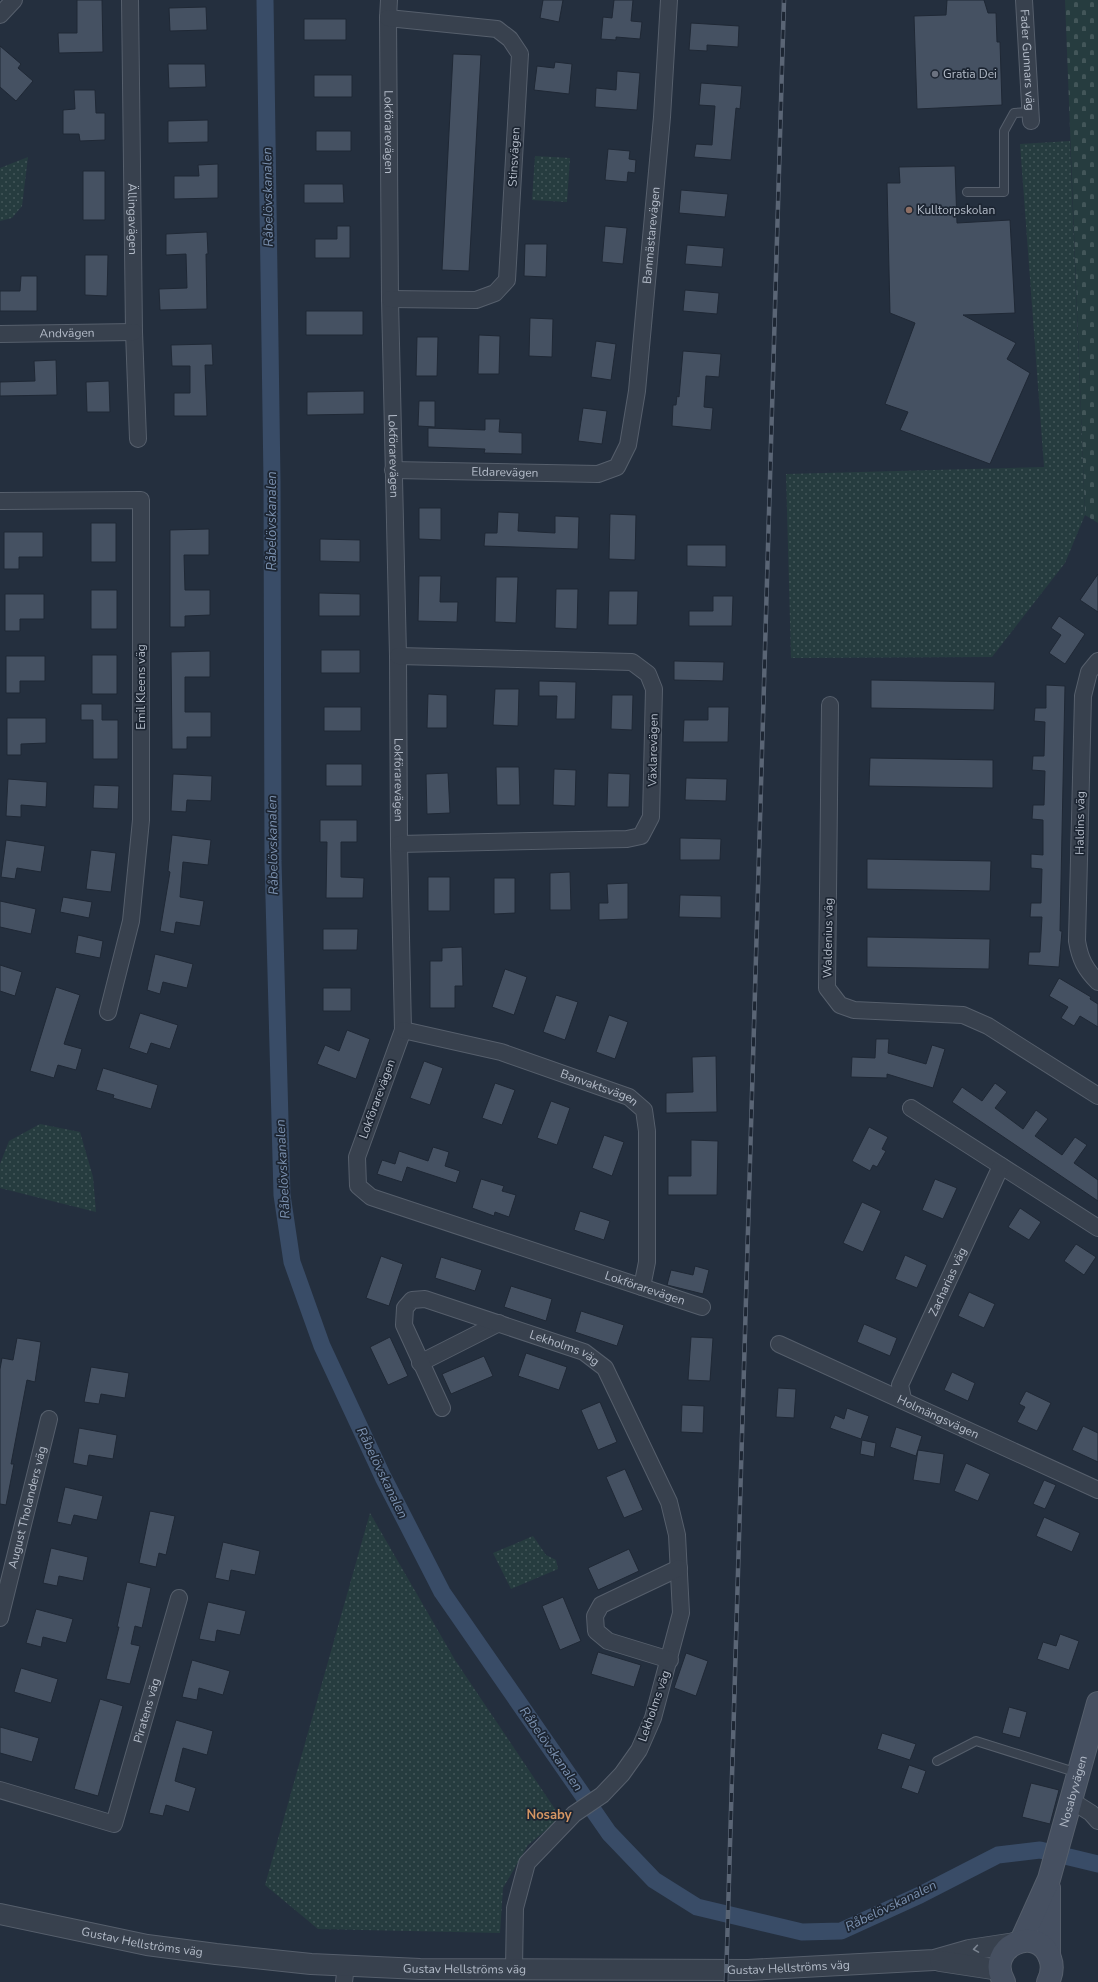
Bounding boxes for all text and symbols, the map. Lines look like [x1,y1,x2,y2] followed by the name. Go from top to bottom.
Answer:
[1017,9,1038,111] street label: Fader Gunnars väg
[943,66,997,82] place label: Gratia Dei
[930,69,940,79] marker: Gratia Dei
[381,90,397,174] street label: Lokförarevägen
[504,127,524,187] street label: Stinsvägen
[258,147,278,247] water label: Råbelövskanalen
[124,183,141,255] street label: Ällingavägen
[639,186,664,285] street label: Banmästarevägen
[917,202,995,218] place label: Kulltorpskolan
[904,205,914,215] marker: Kulltorpskolan
[39,325,95,341] street label: Andvägen
[385,414,402,498] street label: Lokförarevägen
[471,464,539,481] street label: Eldarevägen
[263,471,281,571] water label: Råbelövskanalen
[133,644,149,730] street label: Emil Kleens väg
[644,713,662,788] street label: Växlarevägen
[390,738,407,822] street label: Lokförarevägen
[1071,791,1089,855] street label: Haldins väg
[263,795,283,895] water label: Råbelövskanalen
[819,898,837,978] street label: Waldenius väg
[355,1057,399,1141] street label: Lokförarevägen
[558,1066,642,1110] street label: Banvaktsvägen
[271,1119,295,1219] water label: Råbelövskanalen
[925,1245,970,1319] street label: Zacharias väg
[603,1267,687,1309] street label: Lokförarevägen
[528,1326,603,1369] street label: Lekholms väg
[895,1391,982,1442] street label: Holmängsvägen
[352,1424,412,1522] water label: Råbelövskanalen
[4,1444,50,1570] street label: August Tholanders väg
[634,1668,674,1744] street label: Lekholms väg
[130,1676,164,1745] street label: Piratens väg
[515,1703,587,1795] water label: Råbelövskanalen
[1056,1754,1091,1829] street label: Nosabyvägen
[526,1806,572,1824] district label: Nosaby
[842,1876,940,1936] water label: Råbelövskanalen
[80,1923,204,1960] street label: Gustav Hellströms väg
[973,1944,979,1953] one-way arrow
[727,1957,850,1978] street label: Gustav Hellströms väg
[403,1960,526,1977] street label: Gustav Hellströms väg

